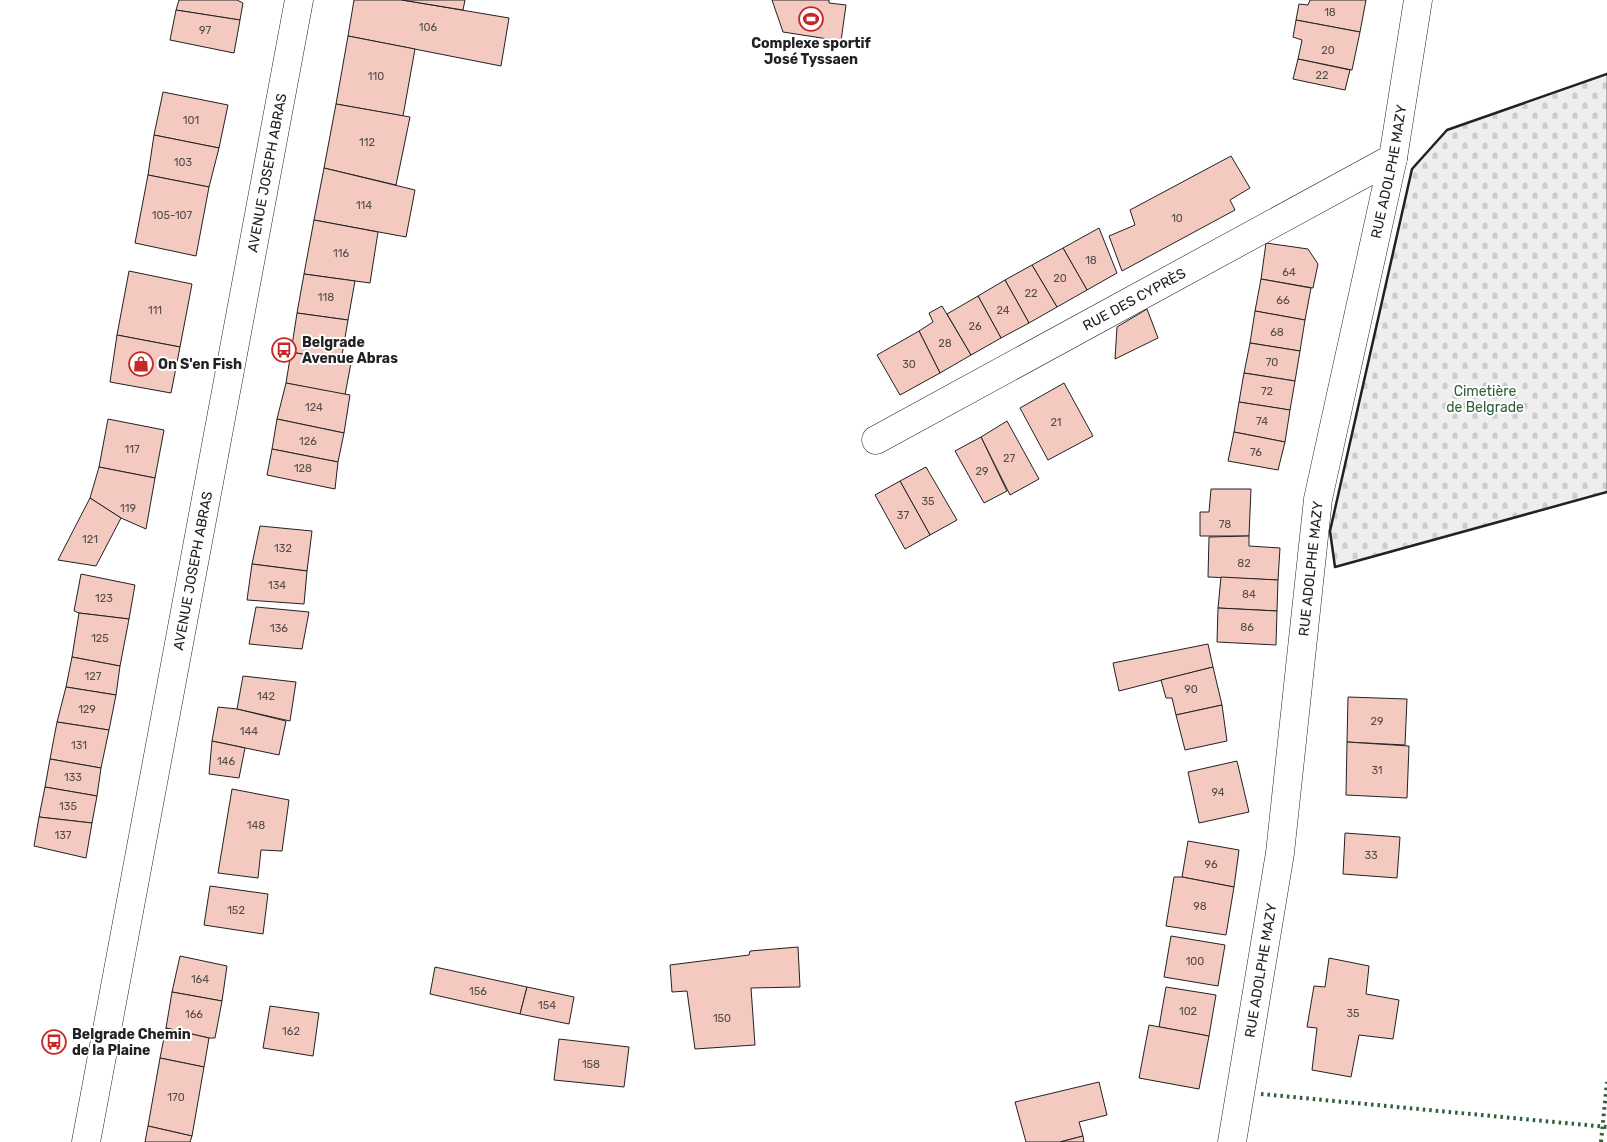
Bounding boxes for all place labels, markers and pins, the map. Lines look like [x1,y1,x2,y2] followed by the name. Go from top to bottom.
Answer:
[798,6,824,32] sports icon: Complexe sportif José Tyssaen
[751,35,872,68] place label: Complexe sportif José Tyssaen
[302,334,398,367] place label: Belgrade Avenue Abras
[271,337,297,363] bus stop icon: Belgrade Avenue Abras
[128,351,154,377] shop icon: On S'en Fish
[158,356,242,373] place label: On S'en Fish
[72,1026,191,1059] place label: Belgrade Chemin de la Plaine
[41,1029,67,1055] bus stop icon: Belgrade Chemin de la Plaine

